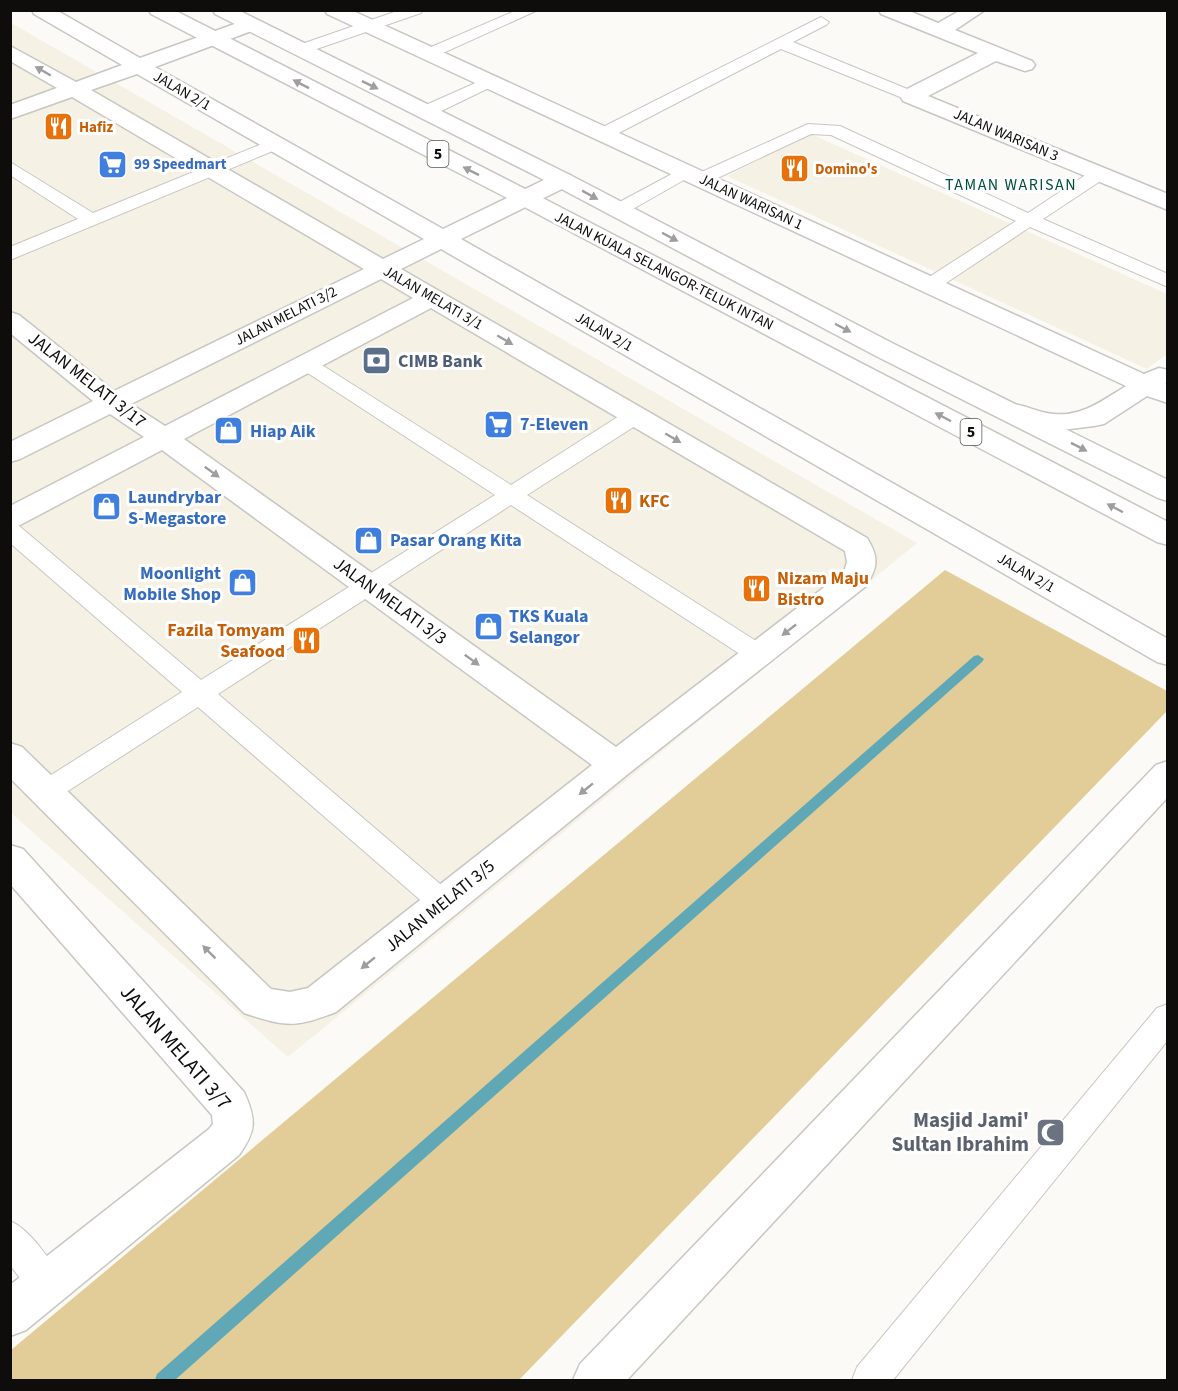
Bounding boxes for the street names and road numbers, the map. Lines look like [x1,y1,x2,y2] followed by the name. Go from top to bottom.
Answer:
[149,66,215,116] street label: JALAN 2/1
[950,103,1062,167] street label: JALAN WARISAN 3
[428,141,448,167] road number: 5
[696,169,806,235] street label: JALAN WARISAN 1
[551,206,777,336] street label: JALAN KUALA SELANGOR-TELUK INTAN
[379,261,487,335] street label: JALAN MELATI 3/1
[231,281,341,351] street label: JALAN MELATI 3/2
[571,307,637,357] street label: JALAN 2/1
[23,326,151,434] street label: JALAN MELATI 3/17
[960,419,982,445] road number: 5
[993,548,1059,598] street label: JALAN 2/1
[328,551,452,651] street label: JALAN MELATI 3/3
[380,854,500,958] street label: JALAN MELATI 3/5
[113,978,239,1116] street label: JALAN MELATI 3/7

